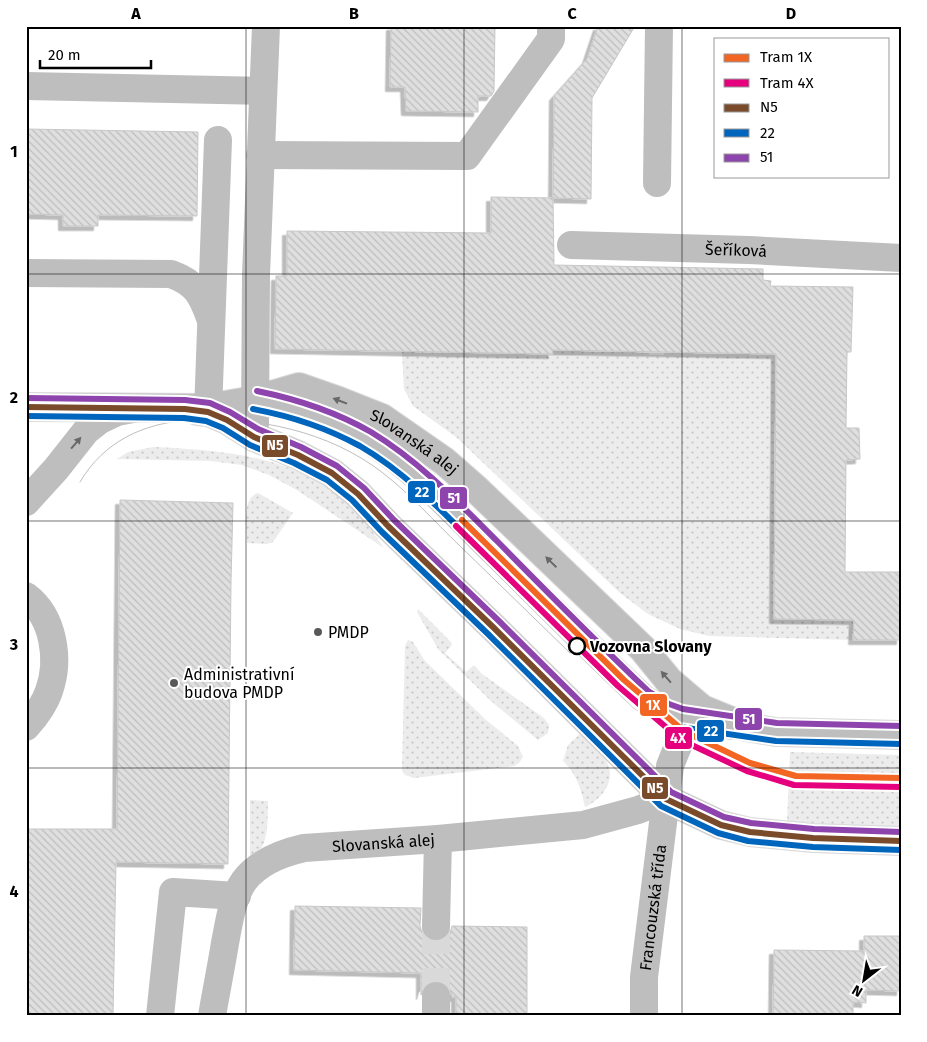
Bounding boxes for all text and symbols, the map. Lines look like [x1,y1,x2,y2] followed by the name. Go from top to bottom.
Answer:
[130,4,141,23] text: A
[349,4,359,23] text: B
[567,4,577,23] text: C
[786,4,796,23] text: D
[40,38,151,70] scale bar
[714,38,890,178] legend
[48,46,81,64] text: 20 m
[760,48,813,66] text: Tram 1X
[760,74,815,92] text: Tram 4X
[760,98,778,116] text: N5
[760,124,775,142] text: 22
[10,142,18,161] text: 1
[760,148,773,166] text: 51
[705,238,767,260] street label: Šeříková
[10,388,18,407] text: 2
[332,397,347,405] one-way arrow
[368,405,462,479] street label: Slovanská alej
[261,434,289,458] line badge: N5
[70,437,81,450] one-way arrow
[267,437,284,454] text: N5
[407,480,436,504] line badge: 22
[415,484,429,501] text: 22
[439,486,468,510] line badge: 51
[447,490,461,507] text: 51
[546,556,558,568] one-way arrow
[328,623,369,642] place label: PMDP
[312,626,324,638] marker: PMDP
[9,635,18,654] text: 3
[568,637,586,655] marker: Vozovna Slovany
[589,637,712,656] place label: Vozovna Slovany
[184,665,295,702] place label: Administrativní budova PMDP
[660,670,671,683] one-way arrow
[168,677,180,689] marker: Administrativní budova PMDP
[639,693,668,717] line badge: 1X
[646,697,661,714] text: 1X
[734,707,763,731] line badge: 51
[742,711,756,728] text: 51
[696,719,725,743] line badge: 22
[704,723,718,740] text: 22
[664,726,693,750] line badge: 4X
[670,730,687,747] text: 4X
[641,776,669,800] line badge: N5
[647,780,664,797] text: N5
[331,830,436,856] street label: Slovanská alej
[635,843,670,972] street label: Francouzská třída
[9,882,19,901] text: 4
[840,954,890,1004] north arrow
[849,981,866,1000] text: N

